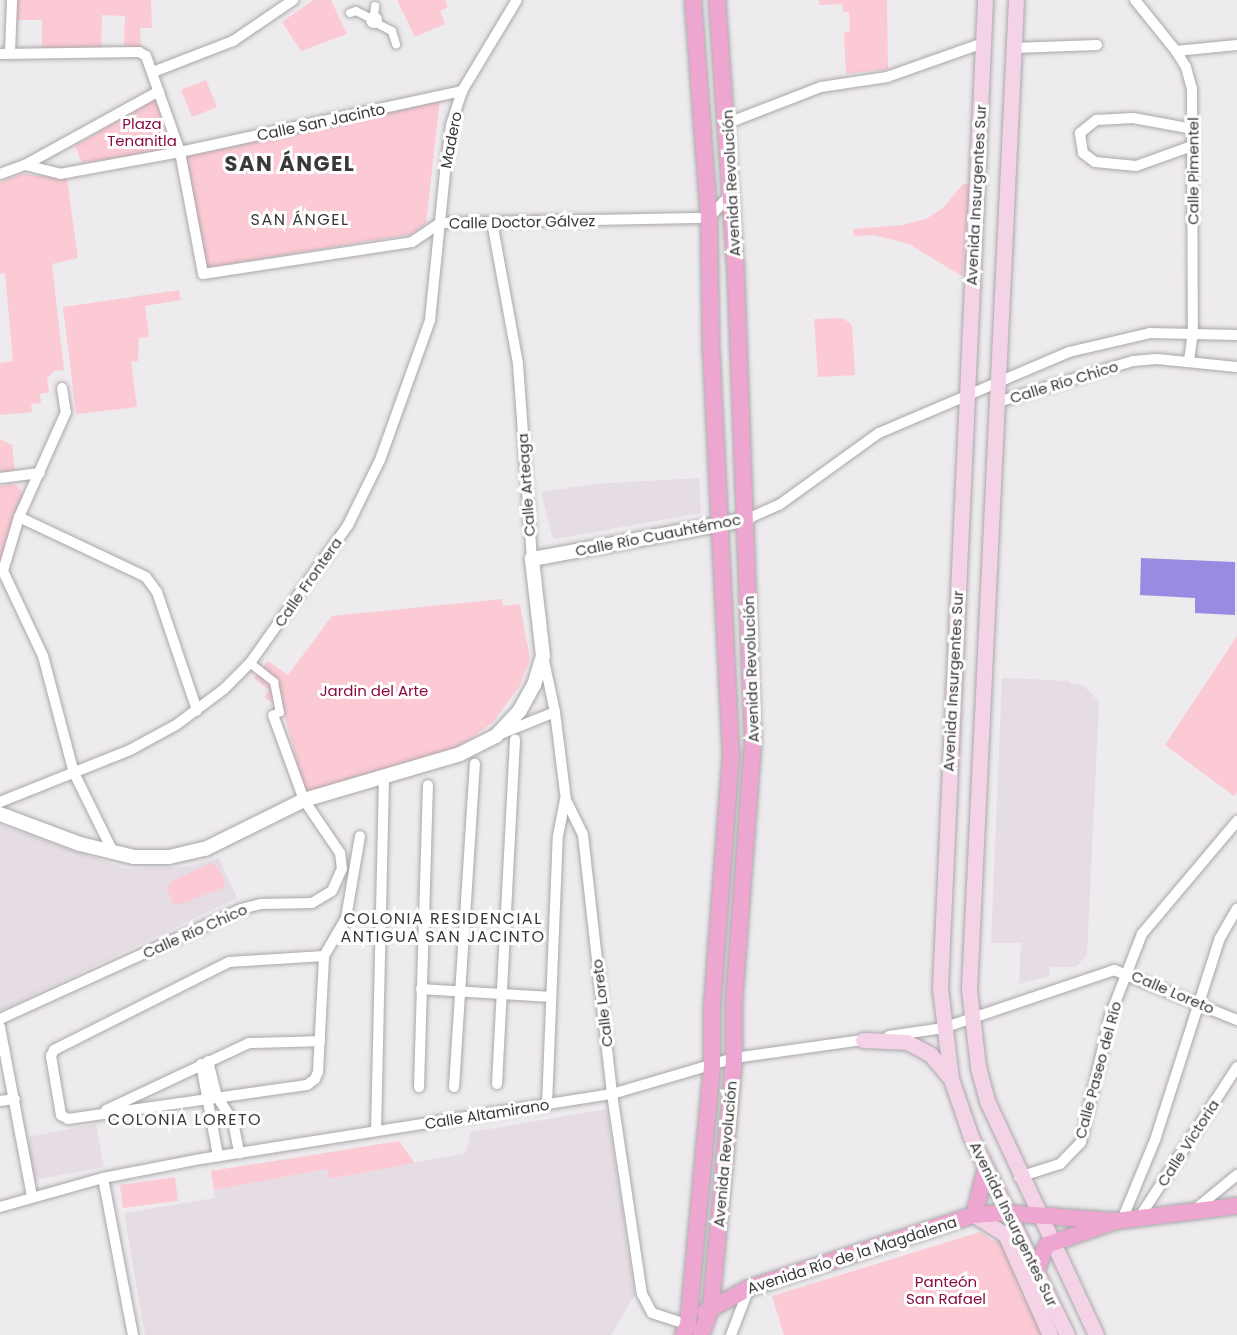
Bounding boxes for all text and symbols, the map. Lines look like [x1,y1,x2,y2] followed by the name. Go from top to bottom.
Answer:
[255,100,387,144] street label: Calle San Jacinto
[962,104,990,286] street label: Avenida Insurgentes Sur
[718,109,744,257] street label: Avenida Revolución
[437,110,465,170] street label: Madero
[107,114,177,149] park label: Plaza Tenanitla
[1184,117,1202,225] street label: Calle Pimentel
[225,151,355,177] district label: SAN ÁNGEL
[251,210,349,230] district label: SAN ÁNGEL
[449,212,595,232] street label: Calle Doctor Gálvez
[1008,357,1120,407] street label: Calle Río Chico
[513,433,539,537] street label: Calle Arteaga
[574,510,742,560] street label: Calle Río Cuauhtémoc
[270,534,346,630] street label: Calle Frontera
[939,590,967,772] street label: Avenida Insurgentes Sur
[739,595,763,743] street label: Avenida Revolución
[320,682,428,700] park label: Jardin del Arte
[140,900,250,962] street label: Calle Río Chico
[340,909,546,947] district label: COLONIA RESIDENCIAL ANTIGUA SAN JACINTO
[588,958,616,1048] street label: Calle Loreto
[1129,966,1217,1018] street label: Calle Loreto
[1071,999,1125,1141] street label: Calle Paseo del Río
[710,1080,740,1228] street label: Avenida Revolución
[423,1095,551,1133] street label: Calle Altamirano
[1153,1096,1223,1190] street label: Calle Victoria
[108,1110,262,1130] district label: COLONIA LORETO
[966,1139,1062,1309] street label: Avenida Insurgentes Sur
[745,1213,959,1297] street label: Avenida Río de la Magdalena
[906,1272,986,1307] park label: Panteón San Rafael

